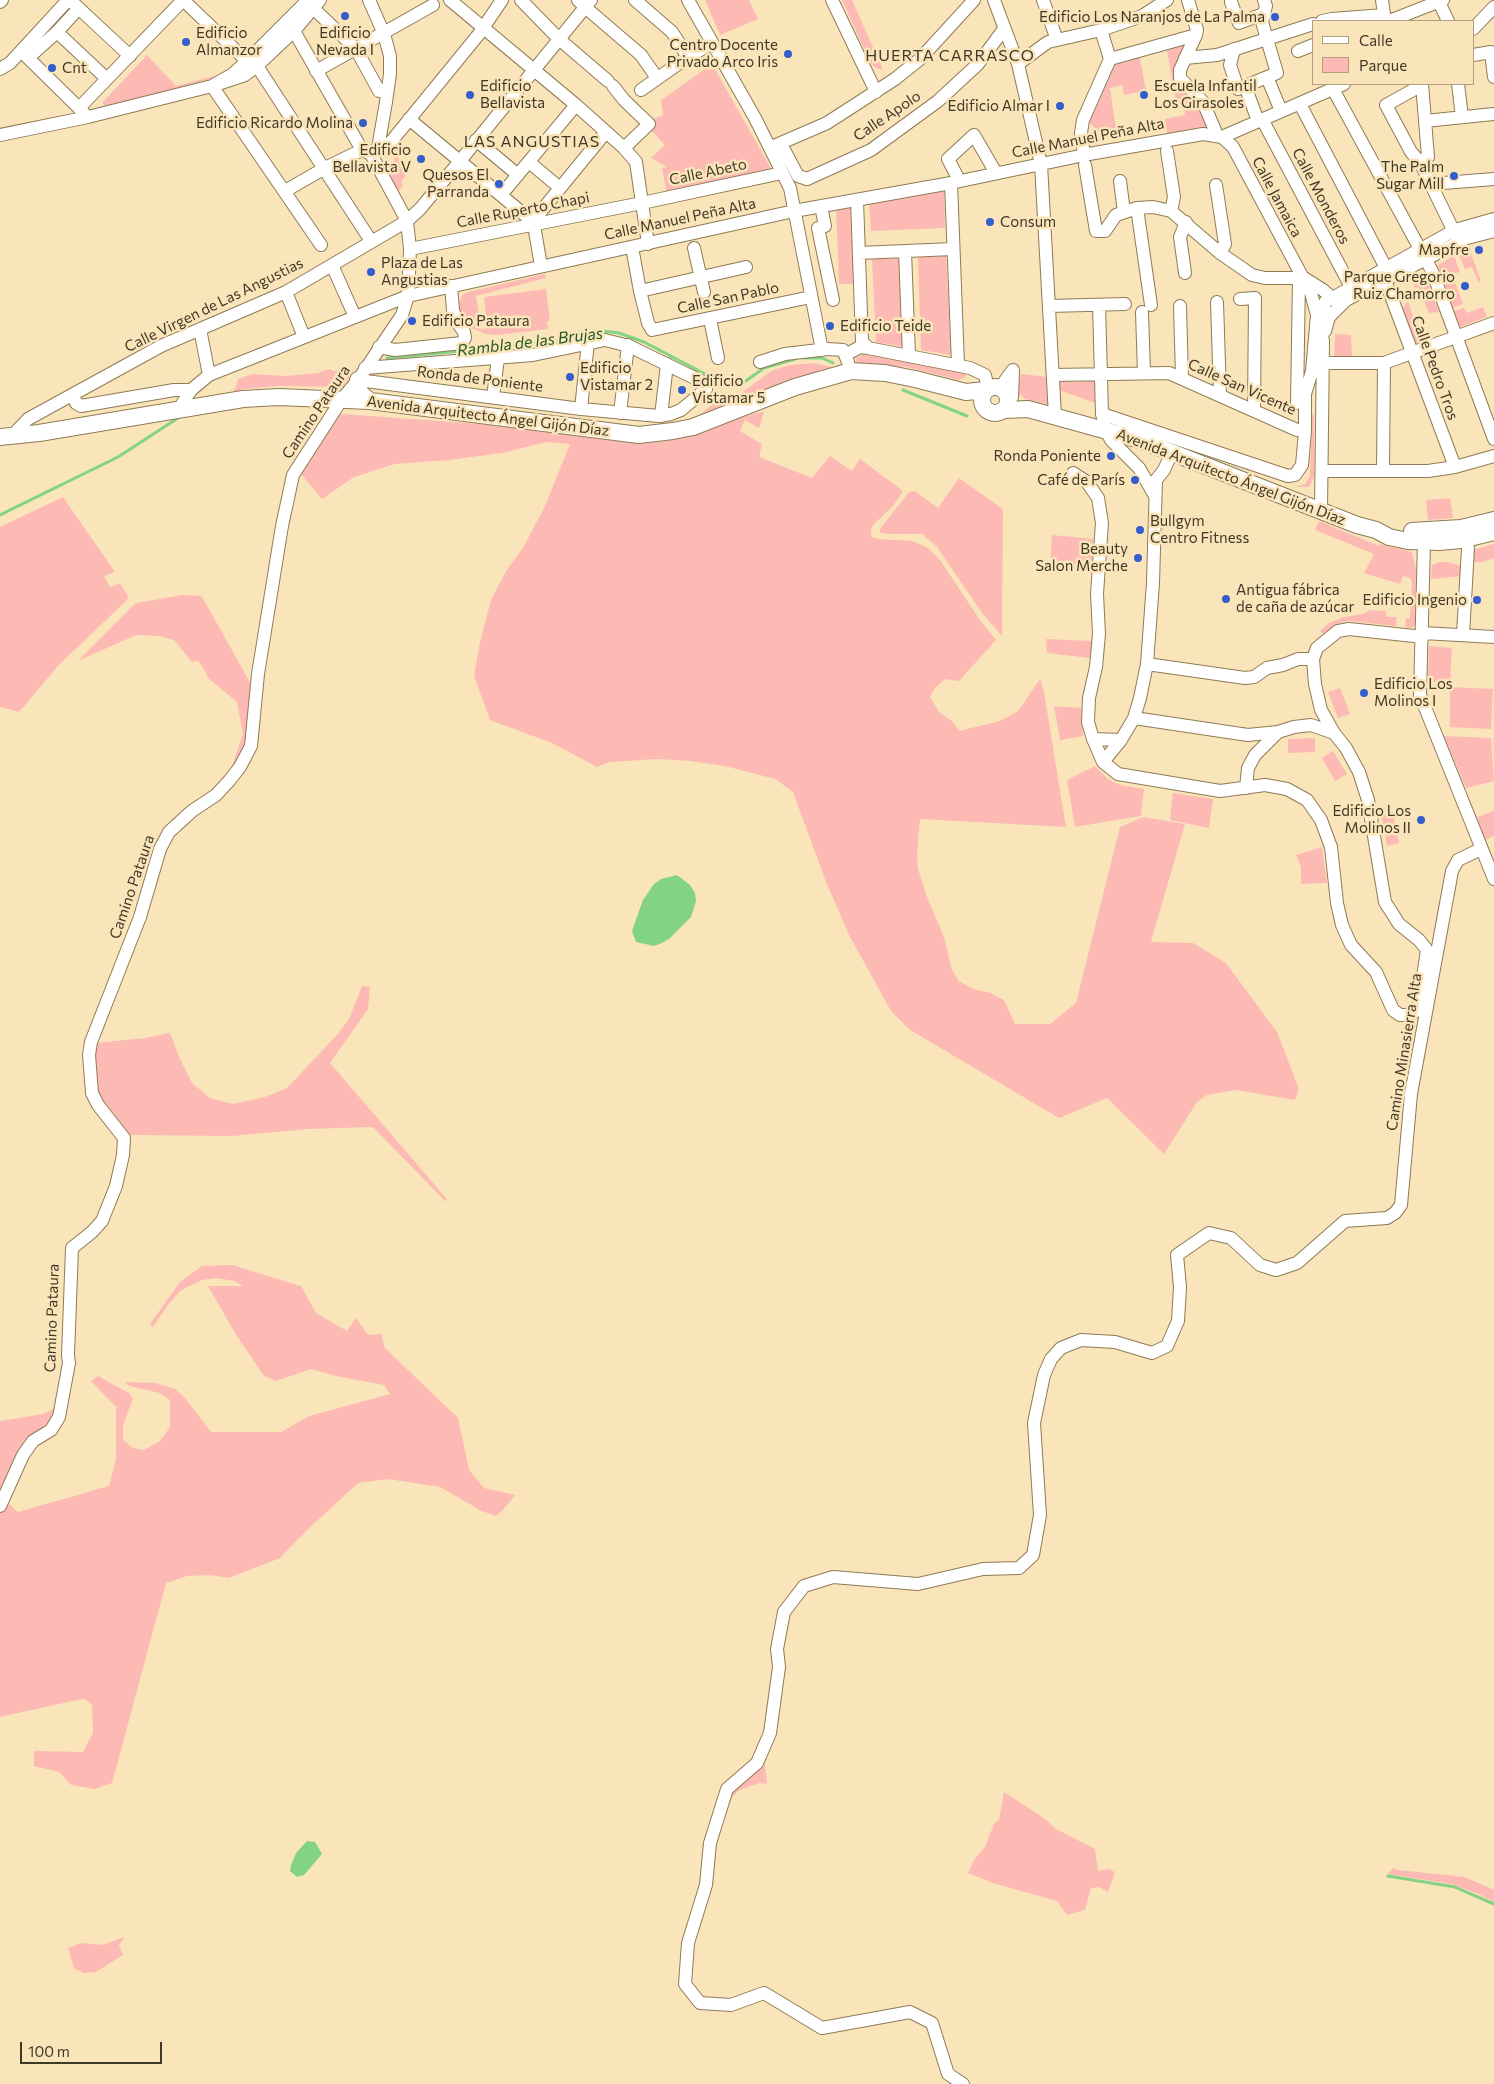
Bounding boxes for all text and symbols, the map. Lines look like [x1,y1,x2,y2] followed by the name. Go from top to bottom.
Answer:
[1039,8,1265,26] place label: Edificio Los Naranjos de La Palma
[339,10,351,22] marker: Edificio Nevada I
[1269,11,1281,23] marker: Edificio Los Naranjos de La Palma
[1312,20,1474,85] legend
[196,24,262,59] place label: Edificio Almanzor
[316,24,374,59] place label: Edificio Nevada I
[1359,31,1393,49] text: Calle
[180,36,192,48] marker: Edificio Almanzor
[667,36,778,71] place label: Centro Docente Privado Arco Iris
[863,46,1037,66] district label: HUERTA CARRASCO
[782,48,794,60] marker: Centro Docente Privado Arco Iris
[1359,56,1407,74] text: Parque
[62,59,87,77] place label: Cnt
[46,62,58,74] marker: Cnt
[480,77,545,112] place label: Edificio Bellavista
[1154,77,1257,112] place label: Escuela Infantil Los Girasoles
[850,87,924,145] street label: Calle Apolo
[464,89,476,101] marker: Edificio Bellavista
[1138,89,1150,101] marker: Escuela Infantil Los Girasoles
[948,97,1050,115] place label: Edificio Almar I
[1054,100,1066,112] marker: Edificio Almar I
[196,114,353,132] place label: Edificio Ricardo Molina
[1010,114,1166,162] street label: Calle Manuel Peña Alta
[357,117,369,129] marker: Edificio Ricardo Molina
[462,132,602,152] district label: LAS ANGUSTIAS
[333,141,411,176] place label: Edificio Bellavista V
[1288,145,1354,247] street label: Calle Monderos
[415,153,427,165] marker: Edificio Bellavista V
[1248,154,1306,240] street label: Calle Jamaica
[668,155,748,189] street label: Calle Abeto
[1376,158,1444,193] place label: The Palm Sugar Mill
[422,166,489,201] place label: Quesos El Parranda
[1448,170,1460,182] marker: The Palm Sugar Mill
[493,178,505,190] marker: Quesos El Parranda
[455,188,591,232] street label: Calle Ruperto Chapi
[602,194,758,244] street label: Calle Manuel Peña Alta
[1000,213,1056,231] place label: Consum
[984,216,996,228] marker: Consum
[1419,241,1469,259] place label: Mapfre
[1473,244,1485,256] marker: Mapfre
[122,254,306,356] street label: Calle Virgen de Las Angustias
[381,254,463,289] place label: Plaza de Las Angustias
[365,266,377,278] marker: Plaza de Las Angustias
[1344,268,1455,303] place label: Parque Gregorio Ruiz Chamorro
[675,278,781,318] street label: Calle San Pablo
[1459,280,1471,292] marker: Parque Gregorio Ruiz Chamorro
[422,312,530,330] place label: Edificio Pataura
[1408,313,1462,423] street label: Calle Pedro Tros
[406,315,418,327] marker: Edificio Pataura
[840,317,931,335] place label: Edificio Teide
[824,320,836,332] marker: Edificio Teide
[456,324,604,360] water label: Rambla de las Brujas
[1185,355,1299,419] street label: Calle San Vicente
[580,359,653,394] place label: Edificio Vistamar 2
[278,362,354,462] street label: Camino Pataura
[416,362,544,396] street label: Ronda de Poniente
[564,371,576,383] marker: Edificio Vistamar 2
[692,372,765,407] place label: Edificio Vistamar 5
[676,384,688,396] marker: Edificio Vistamar 5
[366,392,610,440] street label: Avenida Arquitecto Ángel Gijón Díaz
[1114,425,1348,529] street label: Avenida Arquitecto Ángel Gijón Díaz
[993,447,1101,465] place label: Ronda Poniente
[1105,450,1117,462] marker: Ronda Poniente
[1037,471,1125,489] place label: Café de París
[1129,474,1141,486] marker: Café de París
[1150,512,1249,547] place label: Bullgym Centro Fitness
[1134,524,1146,536] marker: Bullgym Centro Fitness
[1035,540,1128,575] place label: Beauty Salon Merche
[1132,552,1144,564] marker: Beauty Salon Merche
[1236,581,1354,616] place label: Antigua fábrica de caña de azúcar
[1363,591,1467,609] place label: Edificio Ingenio
[1220,593,1232,605] marker: Antigua fábrica de caña de azúcar
[1471,594,1483,606] marker: Edificio Ingenio
[1374,675,1453,710] place label: Edificio Los Molinos I
[1358,687,1370,699] marker: Edificio Los Molinos I
[1332,802,1411,837] place label: Edificio Los Molinos II
[1415,814,1427,826] marker: Edificio Los Molinos II
[106,833,158,941] street label: Camino Pataura
[1383,972,1425,1132] street label: Camino Minasierra Alta
[41,1263,63,1373] street label: Camino Pataura
[22,2032,165,2064] scale bar
[28,2042,70,2060] text: 100 m

